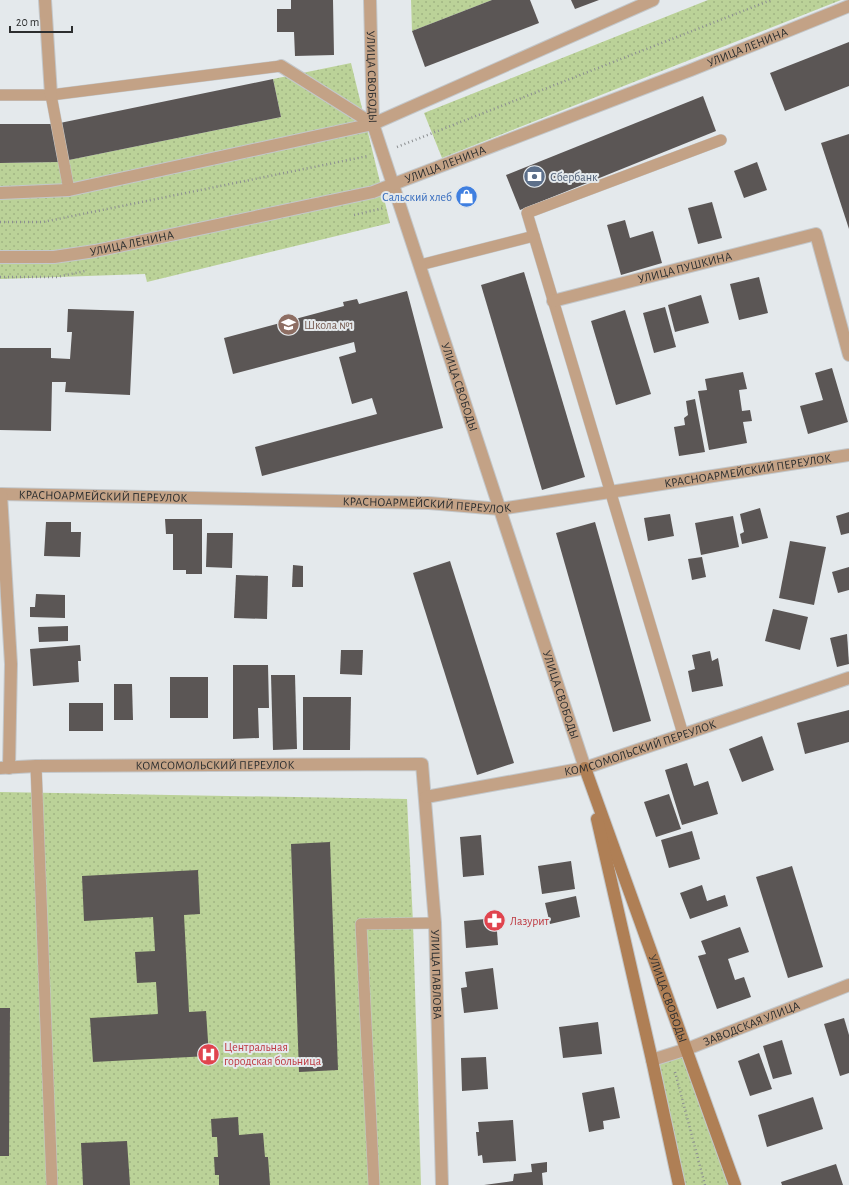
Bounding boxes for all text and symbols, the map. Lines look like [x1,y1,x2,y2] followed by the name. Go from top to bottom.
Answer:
[10,8,72,34] scale bar
[16,16,39,28] text: 20 m
[705,26,789,69] street label: УЛИЦА ЛЕНИНА
[365,31,379,123] street label: УЛИЦА СВОБОДЫ
[403,143,487,185] street label: УЛИЦА ЛЕНИНА
[522,164,548,190] bank icon: Сбербанк
[550,171,598,183] place label: Сбербанк
[454,184,480,210] shop icon: Сальский хлеб
[382,191,452,203] place label: Сальский хлеб
[89,228,175,258] street label: УЛИЦА ЛЕНИНА
[637,250,733,285] street label: УЛИЦА ПУШКИНА
[276,312,302,338] school or university icon: Школа №1
[304,319,354,331] place label: Школа №1
[439,341,480,433] street label: УЛИЦА СВОБОДЫ
[663,452,832,490] street label: КРАСНОАРМЕЙСКИЙ ПЕРЕУЛОК
[19,488,187,504] street label: КРАСНОАРМЕЙСКИЙ ПЕРЕУЛОК
[342,495,512,515] street label: КРАСНОАРМЕЙСКИЙ ПЕРЕУЛОК
[541,649,581,741] street label: УЛИЦА СВОБОДЫ
[563,718,717,778] street label: КОМСОМОЛЬСКИЙ ПЕРЕУЛОК
[135,758,294,771] street label: КОМСОМОЛЬСКИЙ ПЕРЕУЛОК
[481,908,507,934] pharmacy icon: Лазурит
[510,915,549,928] place label: Лазурит
[429,929,444,1020] street label: УЛИЦА ПАВЛОВА
[647,953,689,1044] street label: УЛИЦА СВОБОДЫ
[702,999,801,1048] street label: ЗАВОДСКАЯ УЛИЦА
[196,1041,222,1067] hospital icon: Центральная городская больница
[224,1041,322,1067] place label: Центральная городская больница

